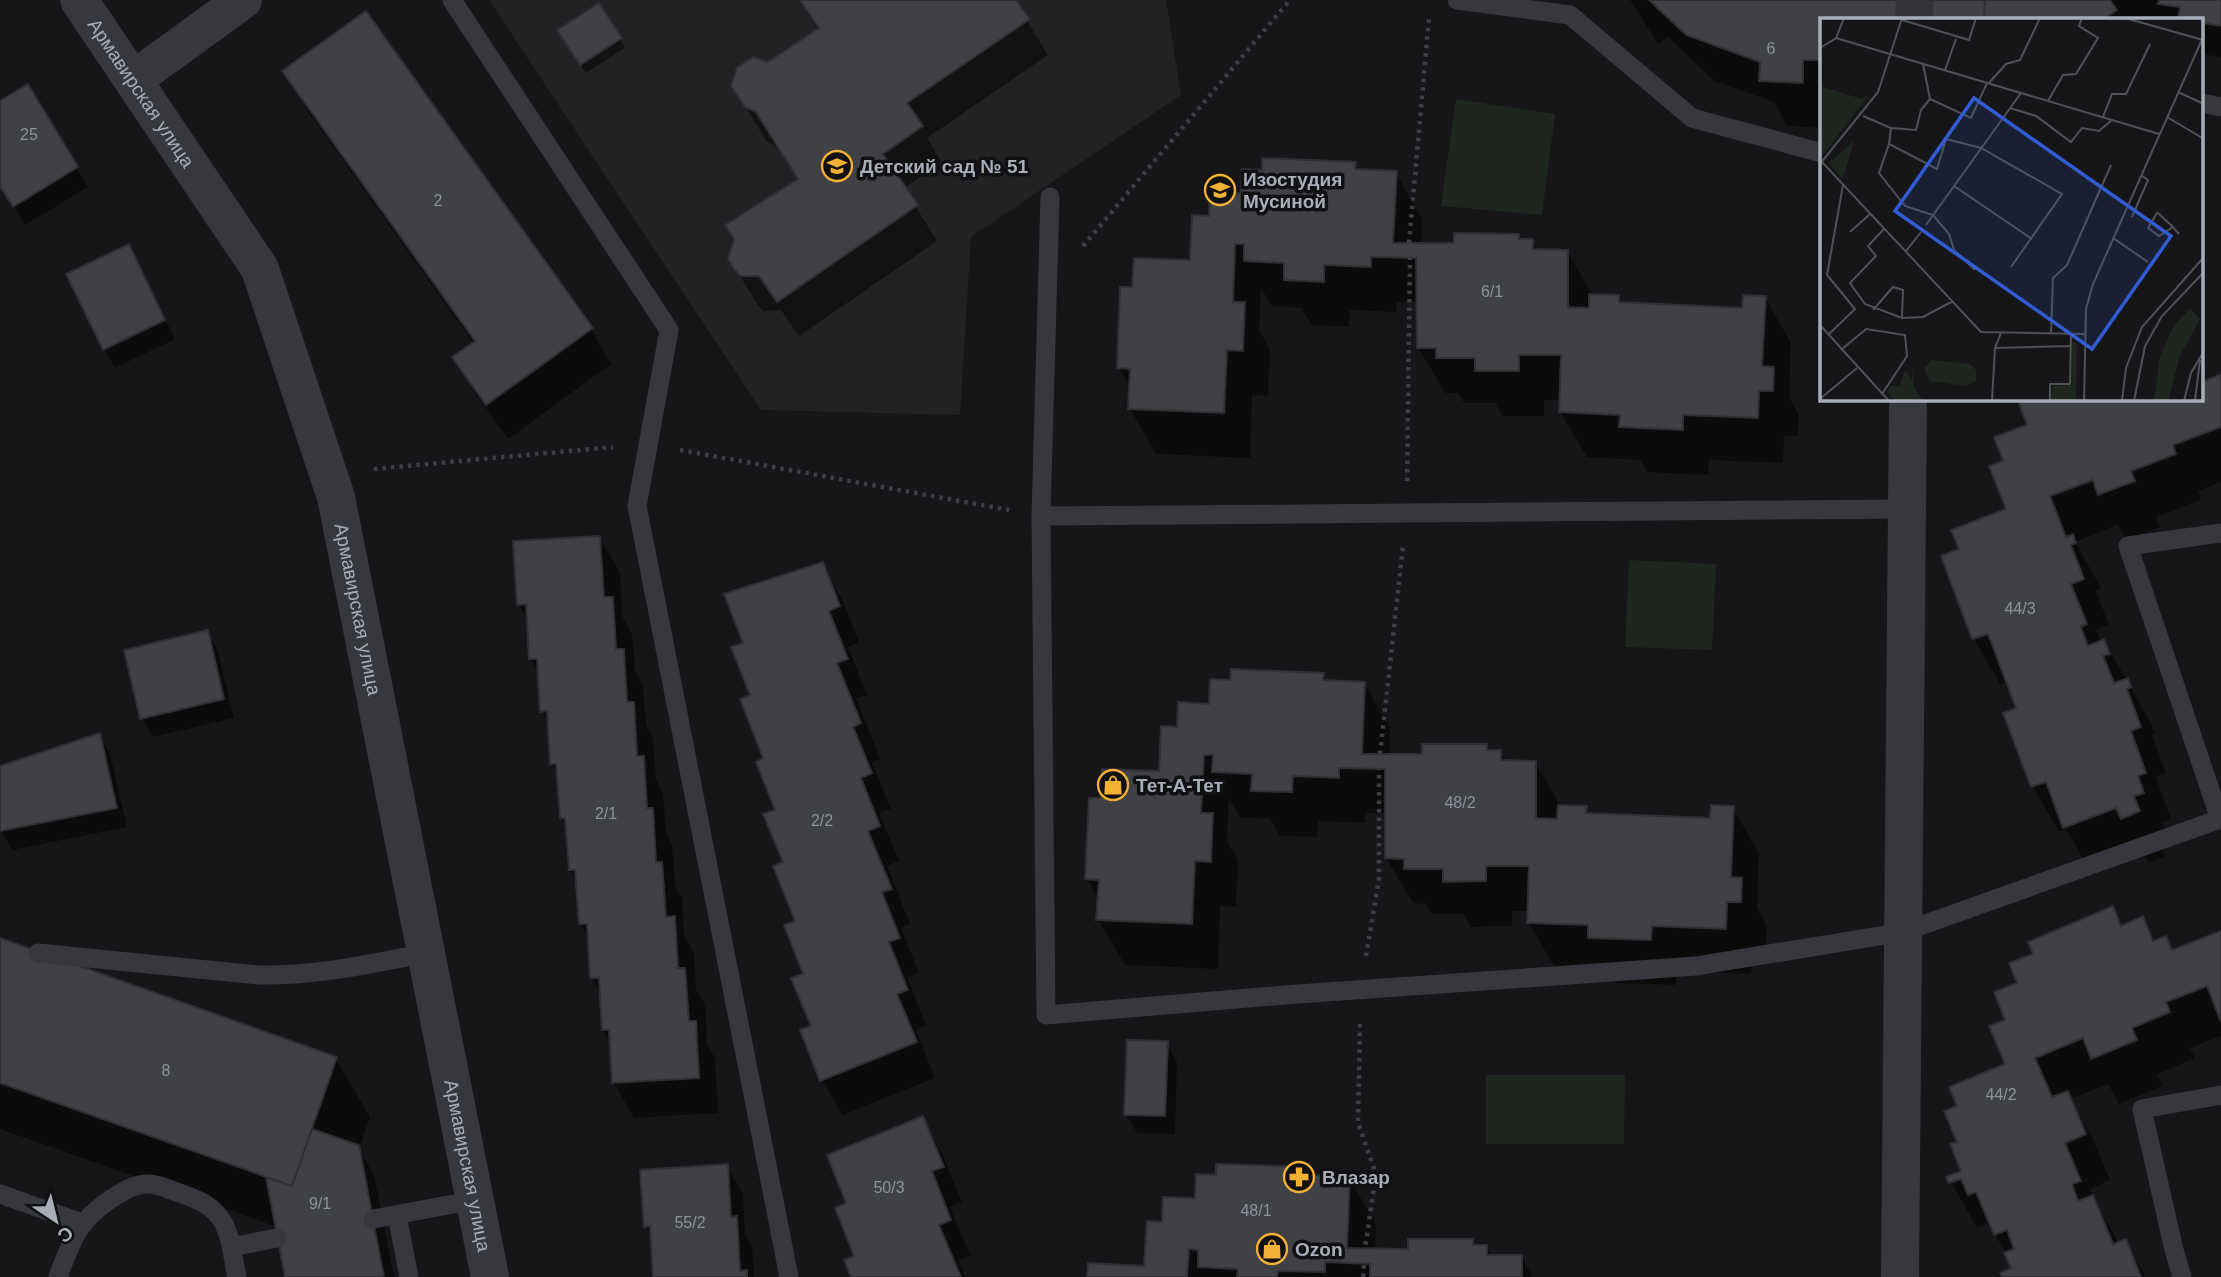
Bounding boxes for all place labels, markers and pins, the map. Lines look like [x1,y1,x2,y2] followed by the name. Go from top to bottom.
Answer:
[820,149,854,183] school or university icon: Детский сад № 51
[860,156,1029,177] place label: Детский сад № 51
[1243,169,1342,212] place label: Изостудия Мусиной
[1203,173,1237,207] school or university icon: Изостудия Мусиной
[1096,768,1130,802] shop icon: Тет-А-Тет
[1136,775,1223,796] place label: Тет-А-Тет
[1282,1160,1316,1194] pharmacy icon: Влазар
[1322,1167,1390,1188] place label: Влазар
[1255,1232,1289,1266] shop icon: Ozon
[1295,1239,1343,1260] place label: Ozon

